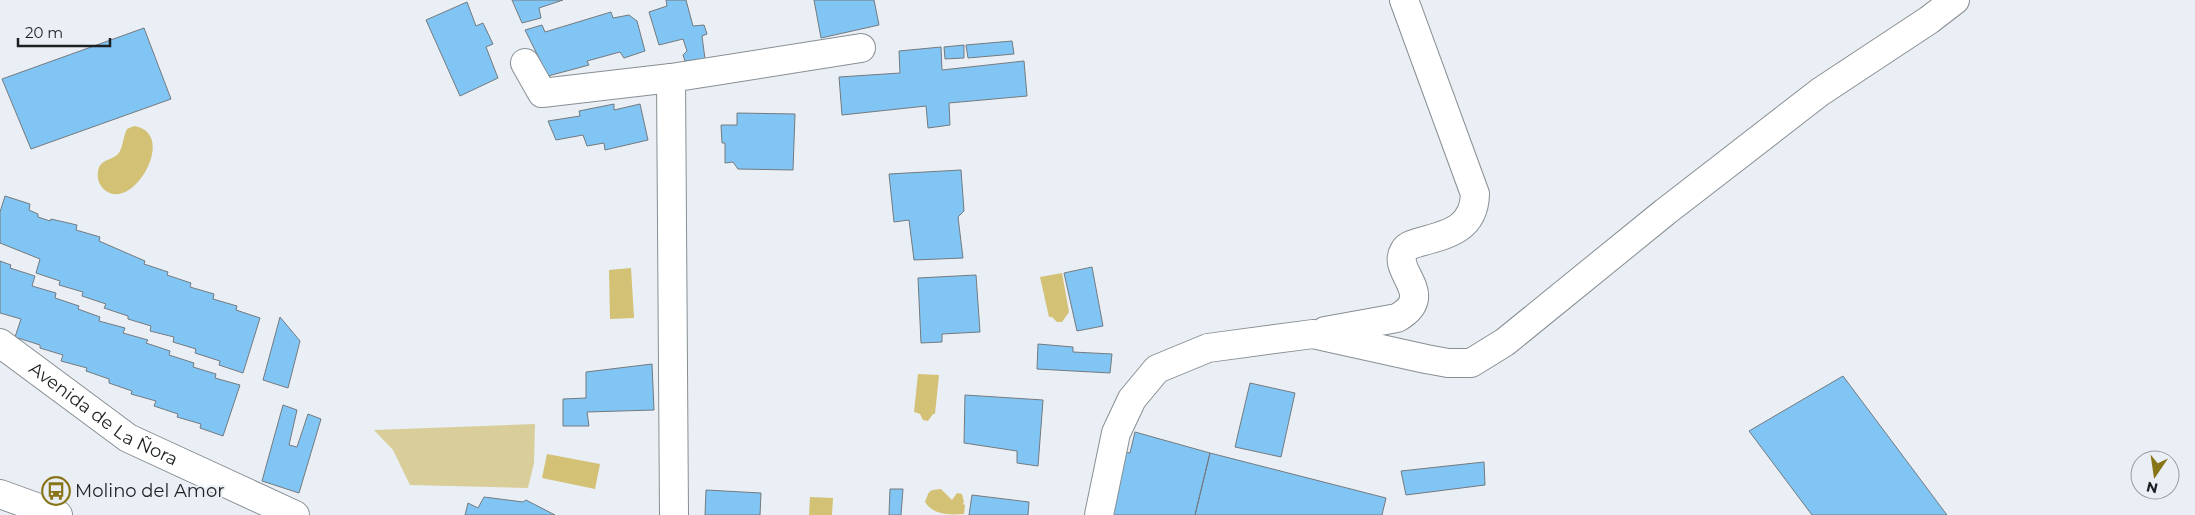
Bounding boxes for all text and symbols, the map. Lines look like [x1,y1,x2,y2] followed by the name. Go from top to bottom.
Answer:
[18,15,110,47] scale bar
[25,23,63,42] text: 20 m
[25,357,181,470] street label: Avenida de La Ñora
[2130,450,2180,500] north arrow
[41,476,71,506] bus stop icon: Molino del Amor
[2145,478,2160,498] text: N
[75,480,224,502] place label: Molino del Amor

